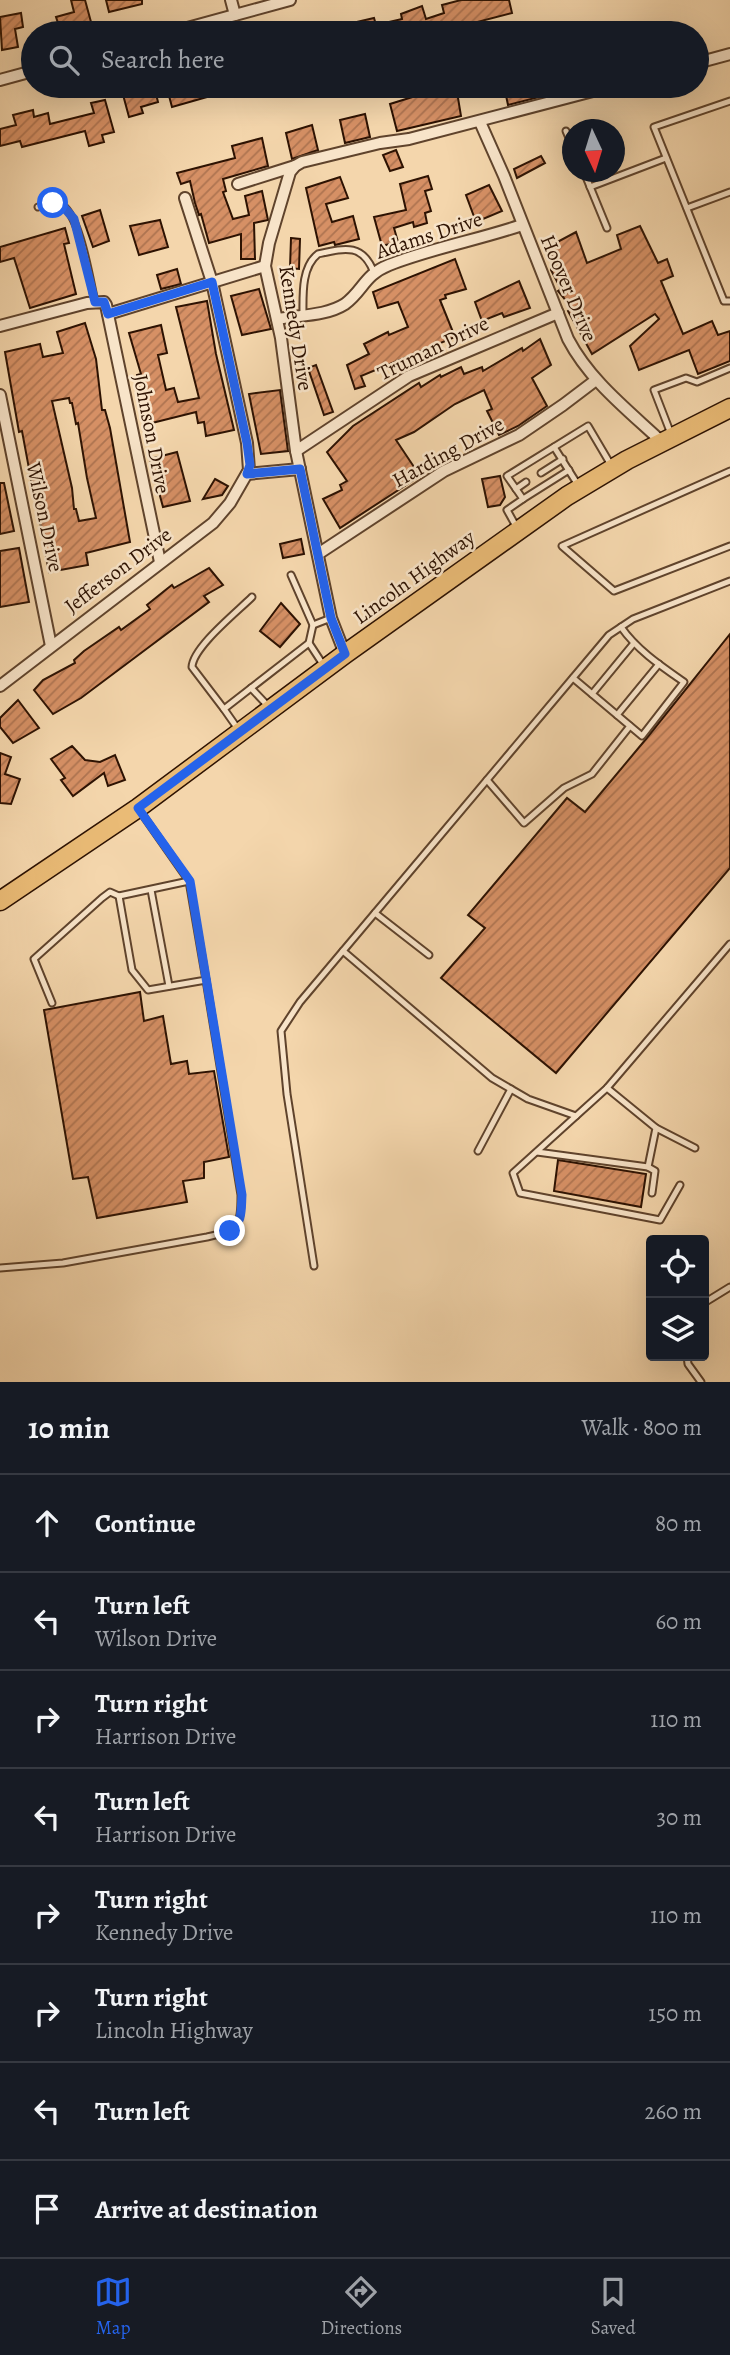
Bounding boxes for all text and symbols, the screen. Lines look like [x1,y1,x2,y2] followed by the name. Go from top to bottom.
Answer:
[21,21,709,98] search box
[45,41,83,79] icon: search
[101,42,225,77] text: Search here
[562,119,625,182] north arrow
[37,187,68,218] route start
[371,205,486,266] street label: Adams Drive
[534,230,604,346] street label: Hoover Drive
[272,263,320,393] street label: Kennedy Drive
[373,309,493,387] street label: Truman Drive
[127,372,177,496] street label: Johnson Drive
[387,410,509,494] street label: Harding Drive
[20,459,70,574] street label: Wilson Drive
[59,520,177,620] street label: Jefferson Drive
[348,523,481,631] street label: Lincoln Highway
[214,1215,245,1246] route end
[646,1235,709,1361] map controls
[646,1235,709,1298] button: locate
[646,1298,709,1361] button: layers
[28,1408,110,1448] text: 10 min
[582,1412,702,1443] text: Walk · 800 m
[28,1504,66,1542] icon: ahead
[95,1506,196,1541] text: Continue
[655,1508,702,1539] text: 80 m
[95,1588,190,1623] text: Turn left
[28,1602,66,1640] icon: left
[655,1606,702,1637] text: 60 m
[95,1623,217,1654] text: Wilson Drive
[95,1686,208,1721] text: Turn right
[28,1700,66,1738] icon: right
[650,1704,702,1735] text: 110 m
[95,1721,236,1752] text: Harrison Drive
[95,1784,190,1819] text: Turn left
[28,1798,66,1836] icon: left
[656,1802,702,1833] text: 30 m
[95,1819,236,1850] text: Harrison Drive
[95,1882,208,1917] text: Turn right
[28,1896,66,1934] icon: right
[650,1900,702,1931] text: 110 m
[95,1917,233,1948] text: Kennedy Drive
[95,1980,208,2015] text: Turn right
[28,1994,66,2032] icon: right
[648,1998,702,2029] text: 150 m
[95,2015,253,2046] text: Lincoln Highway
[28,2092,66,2130] icon: left
[95,2094,190,2129] text: Turn left
[644,2096,702,2127] text: 260 m
[28,2190,66,2228] icon: arrive
[95,2192,318,2227] text: Arrive at destination
[94,2273,132,2341] tab: Map
[321,2273,402,2341] tab: Directions
[591,2273,636,2341] tab: Saved

